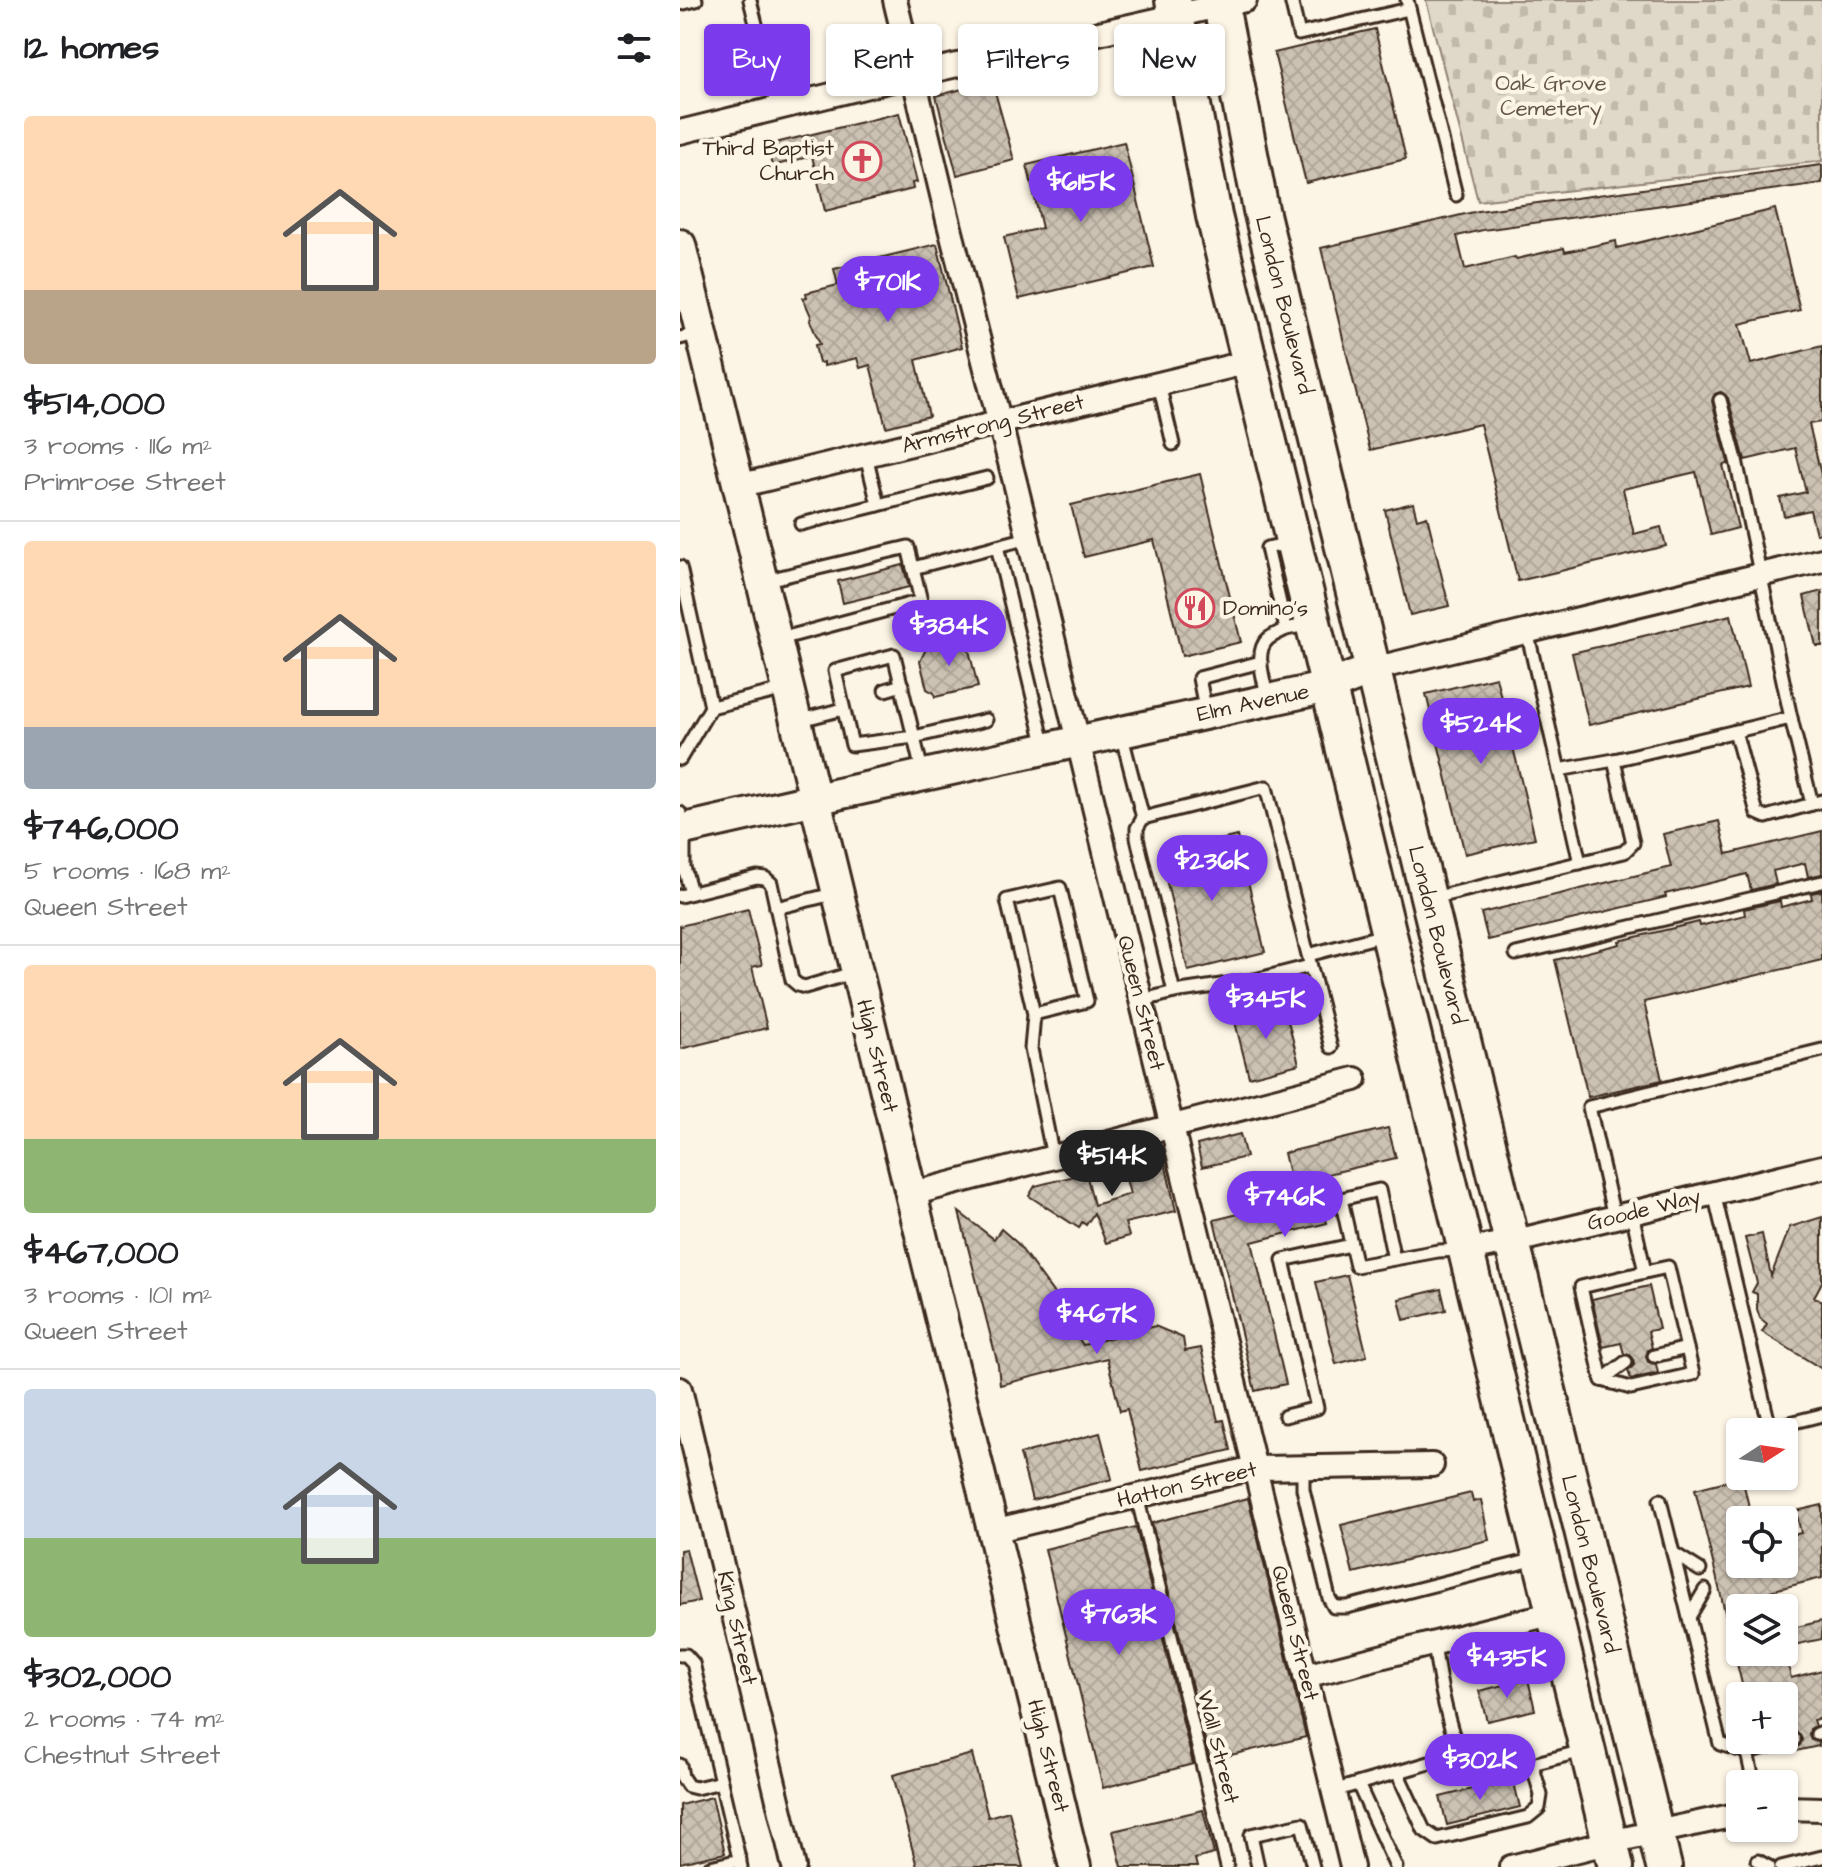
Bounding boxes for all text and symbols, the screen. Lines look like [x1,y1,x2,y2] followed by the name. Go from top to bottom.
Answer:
[24,24,159,72] text: 12 homes
[704,24,810,96] chip: Buy
[826,24,942,96] chip: Rent
[958,24,1098,96] chip: Filters
[1114,24,1225,96] chip: New
[612,26,656,70] icon: filters
[1495,68,1607,125] park label: Oak Grove Cemetery
[703,133,834,189] place label: Third Baptist Church
[841,140,883,182] church icon: Third Baptist Church
[1025,156,1137,224] pin: $615K
[1047,164,1115,200] text: $615K
[268,168,412,312] icon: home
[1247,213,1321,397] street label: London Boulevard
[832,256,944,324] pin: $701K
[855,264,921,300] text: $701K
[24,380,165,428] text: $514,000
[899,386,1088,463] street label: Armstrong Street
[24,428,212,464] text: 3 rooms · 116 m²
[24,464,226,500] text: Primrose Street
[1174,587,1216,629] restaurant icon: Domino's
[268,593,412,737] icon: home
[1223,593,1308,624] place label: Domino's
[893,600,1005,668] pin: $384K
[910,608,988,644] text: $384K
[1194,676,1312,730] street label: Elm Avenue
[1425,698,1537,766] pin: $524K
[1440,706,1522,742] text: $524K
[24,805,179,853] text: $746,000
[1156,835,1268,903] pin: $236K
[1175,843,1249,879] text: $236K
[1400,843,1474,1027] street label: London Boulevard
[24,853,231,889] text: 5 rooms · 168 m²
[24,889,188,925] text: Queen Street
[1109,932,1173,1074] street label: Queen Street
[1210,973,1322,1041] pin: $345K
[1226,981,1306,1017] text: $345K
[847,996,906,1116] street label: High Street
[268,1017,412,1161] icon: home
[1056,1130,1168,1198] pin: $514K
[1077,1138,1147,1174] text: $514K
[1229,1171,1341,1239] pin: $746K
[1245,1179,1325,1215] text: $746K
[1584,1181,1704,1240] street label: Goode Way
[24,1229,179,1277] text: $467,000
[24,1277,212,1313] text: 3 rooms · 101 m²
[1041,1288,1153,1356] pin: $467K
[1057,1296,1137,1332] text: $467K
[24,1313,188,1349] text: Queen Street
[1726,1418,1798,1490] north arrow
[1726,1418,1798,1842] map controls
[268,1441,412,1585] icon: home
[1114,1454,1260,1516] street label: Hatton Street
[1553,1472,1627,1656] street label: London Boulevard
[1726,1506,1798,1578] button: locate
[1263,1562,1327,1704] street label: Queen Street
[708,1568,765,1688] street label: King Street
[1063,1589,1175,1657] pin: $763K
[1726,1594,1798,1666] button: layers
[1081,1597,1157,1633] text: $763K
[1451,1632,1563,1700] pin: $435K
[1467,1640,1547,1676] text: $435K
[24,1653,172,1701] text: $302,000
[1726,1682,1798,1754] button: +
[1189,1687,1247,1807] street label: Wall Street
[1018,1696,1077,1816] street label: High Street
[24,1701,225,1737] text: 2 rooms · 74 m²
[1424,1734,1536,1802] pin: $302K
[24,1737,220,1773] text: Chestnut Street
[1443,1742,1517,1778] text: $302K
[1726,1770,1798,1842] button: −

